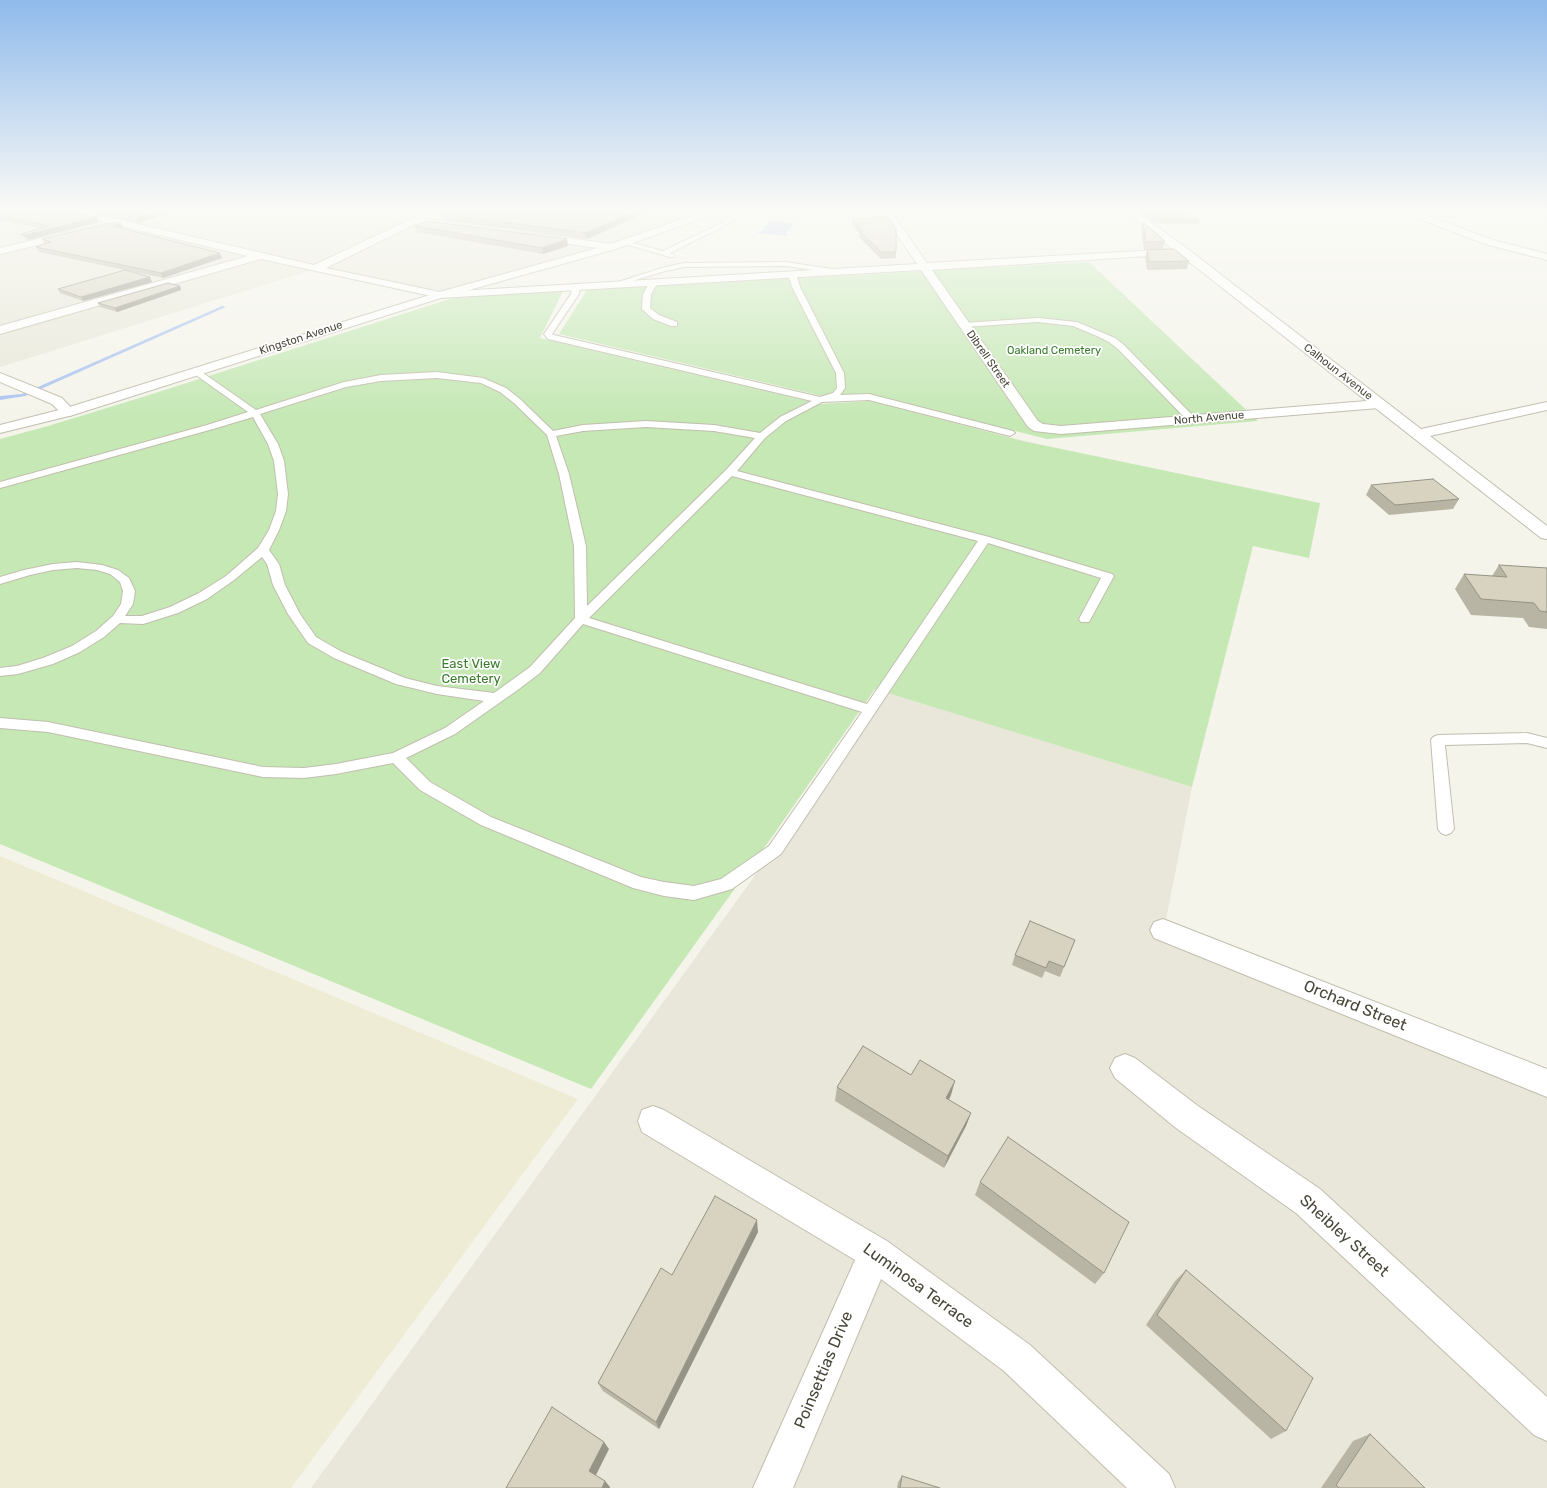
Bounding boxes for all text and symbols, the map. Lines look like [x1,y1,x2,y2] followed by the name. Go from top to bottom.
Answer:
[258,318,344,358] street label: Kingston Avenue
[963,328,1013,390] street label: Dibrell Street
[1301,341,1375,403] street label: Calhoun Avenue
[1007,344,1101,358] park label: Oakland Cemetery
[1173,408,1245,428] street label: North Avenue
[441,656,501,687] park label: East View Cemetery
[1301,977,1409,1035] street label: Orchard Street
[1295,1191,1393,1281] street label: Sheibley Street
[859,1240,977,1332] street label: Luminosa Terrace
[791,1308,857,1432] street label: Poinsettias Drive

